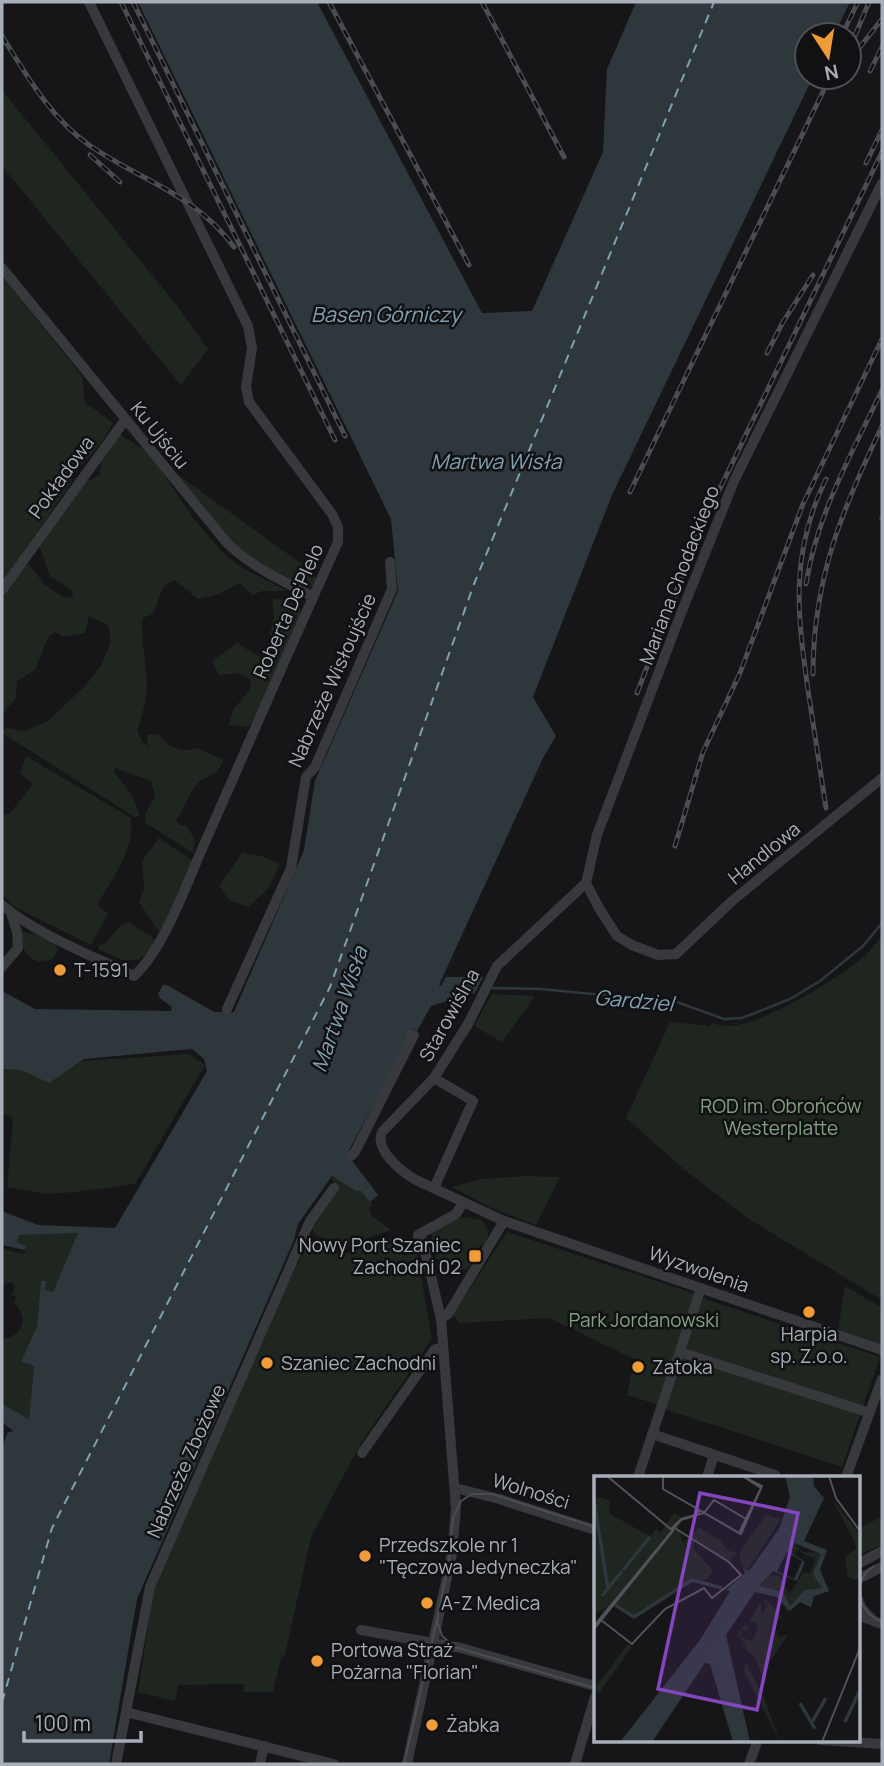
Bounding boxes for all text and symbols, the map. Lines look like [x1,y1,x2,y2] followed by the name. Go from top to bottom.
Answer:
[793,21,863,91] north arrow
[822,58,841,87] text: N
[311,300,464,328] water label: Basen Górniczy
[125,396,195,474] street label: Ku Ujściu
[22,431,100,523] street label: Pokładowa
[431,447,563,475] water label: Martwa Wisła
[633,482,725,668] street label: Mariana Chodackiego
[247,539,329,683] street label: Roberta De'Plelo
[282,589,382,771] street label: Nabrzeże Wisłoujście
[722,816,806,890] street label: Handlowa
[304,941,374,1075] water label: Martwa Wisła
[74,957,129,983] place label: T-1591
[52,962,68,978] marker: T-1591
[413,964,485,1066] street label: Starowiślna
[593,983,678,1018] water label: Gardziel
[700,1093,862,1141] park label: ROD im. Obrońców Westerplatte
[299,1232,461,1280] place label: Nowy Port Szaniec Zachodni 02
[645,1240,753,1298] street label: Wyzwolenia
[467,1248,483,1264] marker: Nowy Port Szaniec Zachodni 02
[801,1304,817,1320] marker: Harpia sp. Z.o.o.
[569,1307,719,1333] park label: Park Jordanowski
[770,1321,848,1369] place label: Harpia sp. Z.o.o.
[281,1350,436,1376] place label: Szaniec Zachodni
[652,1354,713,1380] place label: Zatoka
[259,1355,275,1371] marker: Szaniec Zachodni
[630,1359,646,1375] marker: Zatoka
[140,1380,232,1542] street label: Nabrzeże Zbożowe
[489,1467,573,1515] street label: Wolności
[594,1476,860,1742] inset map
[379,1532,578,1580] place label: Przedszkole nr 1 "Tęczowa Jedyneczka"
[357,1548,373,1564] marker: Przedszkole nr 1 "Tęczowa Jedyneczka"
[441,1590,540,1616] place label: A-Z Medica
[419,1595,435,1611] marker: A-Z Medica
[331,1637,479,1685] place label: Portowa Straż Pożarna "Florian"
[309,1653,325,1669] marker: Portowa Straż Pożarna "Florian"
[24,1700,142,1744] scale bar
[35,1709,91,1737] text: 100 m
[446,1712,499,1738] place label: Żabka
[424,1717,440,1733] marker: Żabka

